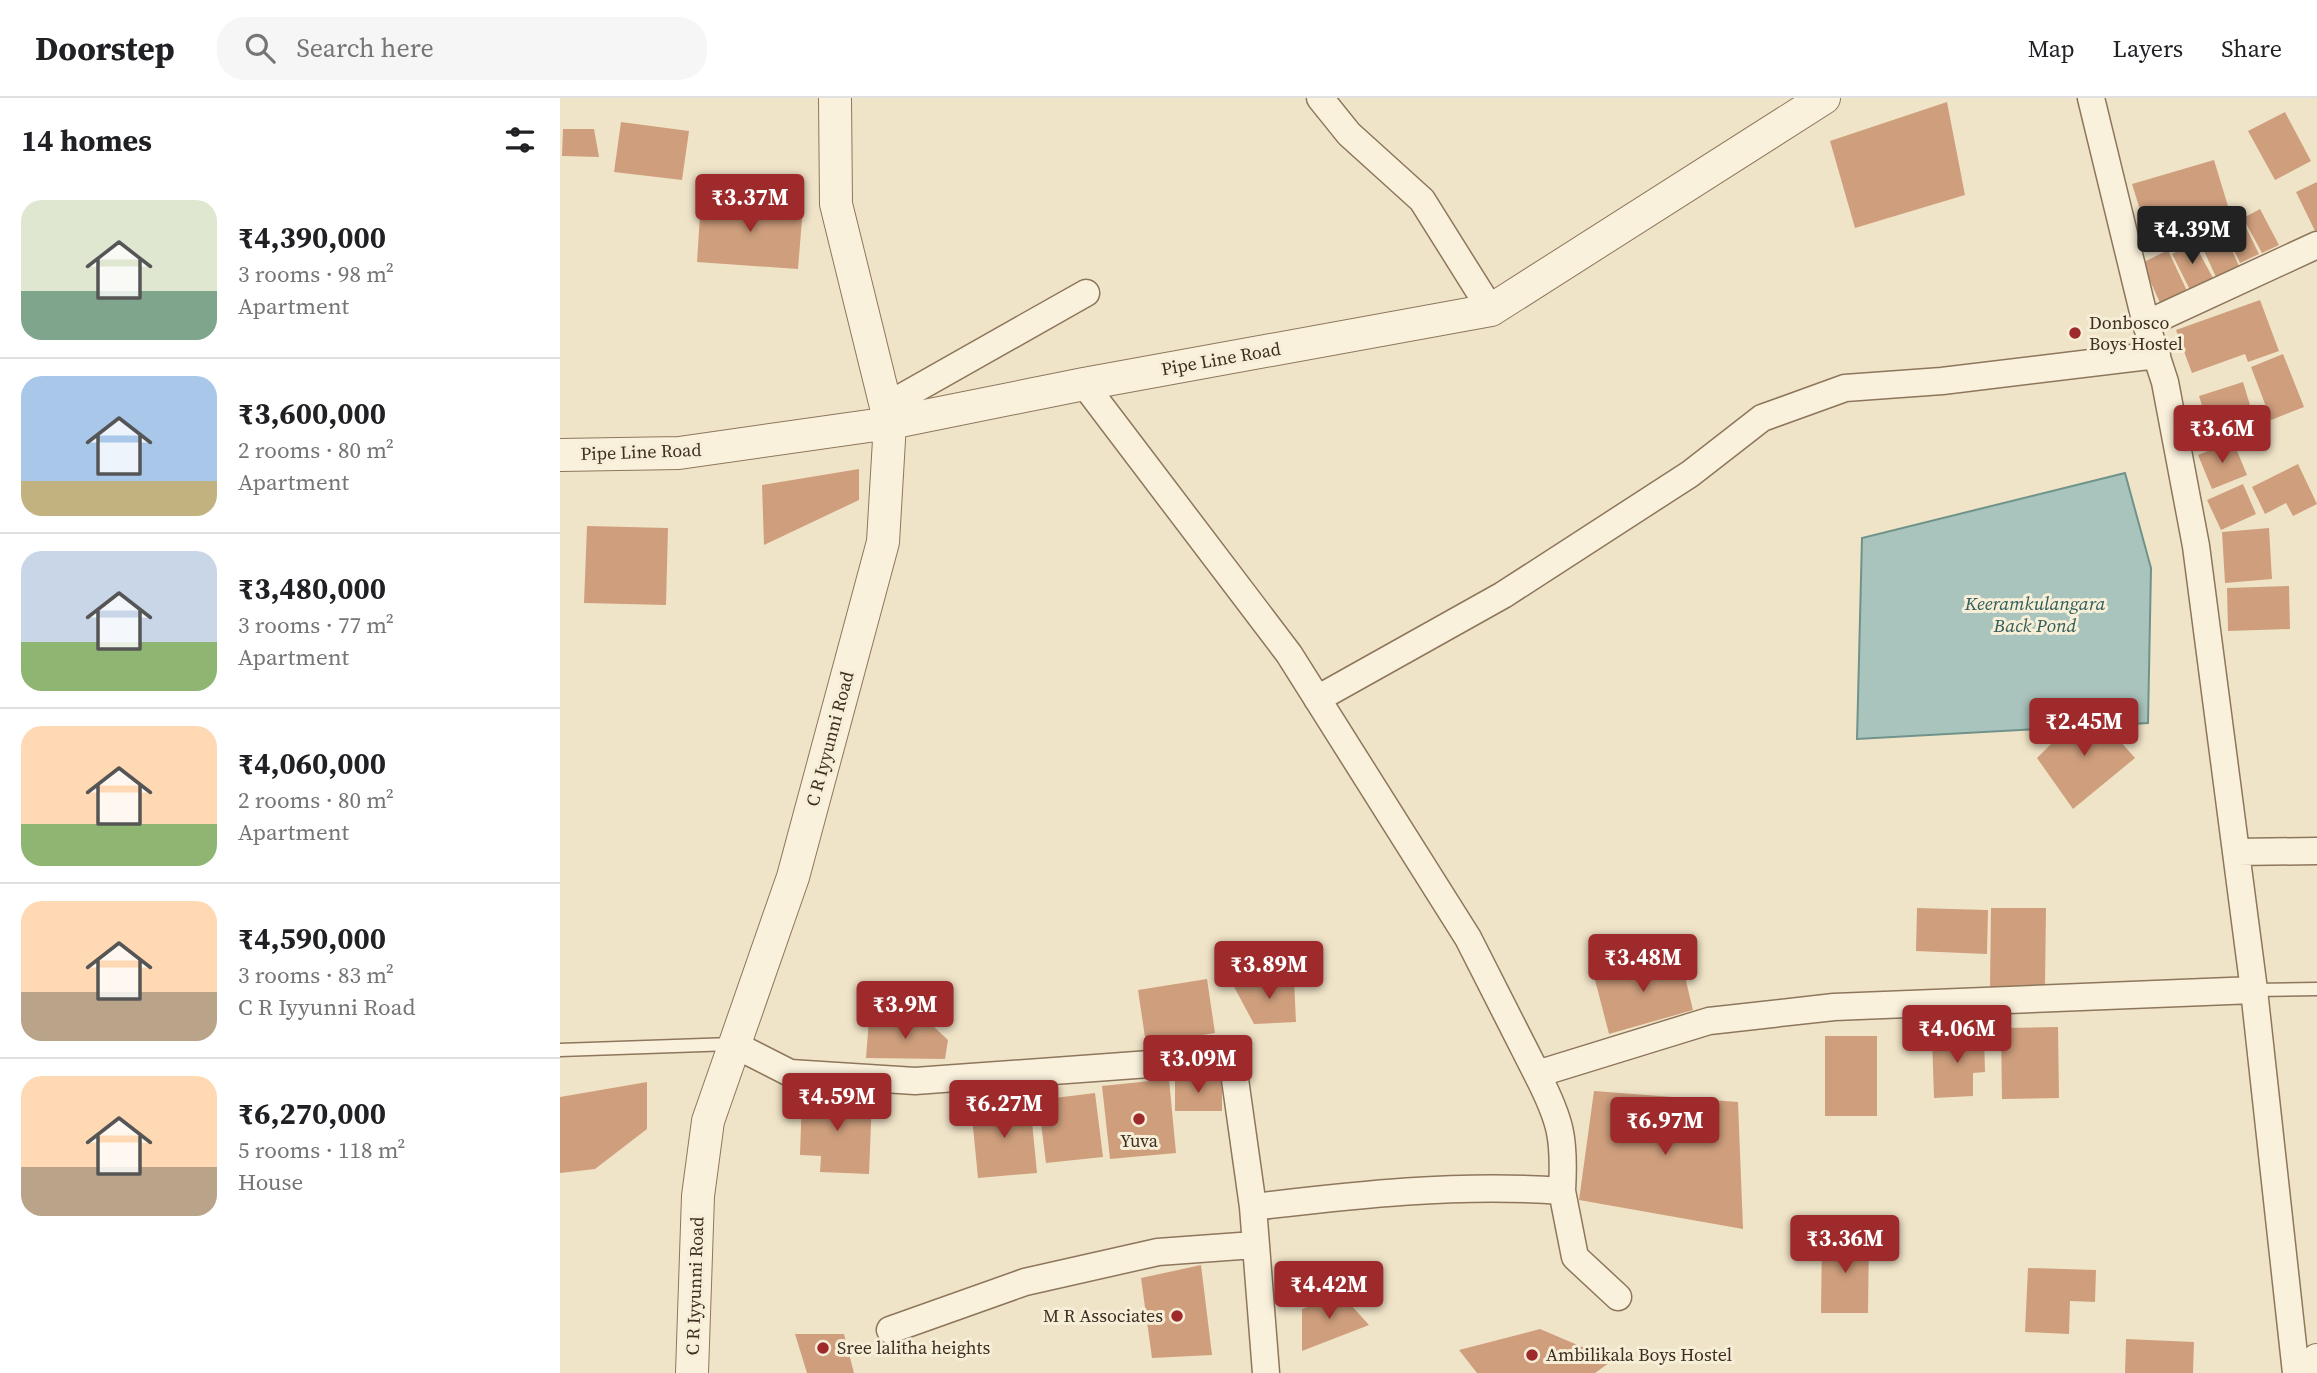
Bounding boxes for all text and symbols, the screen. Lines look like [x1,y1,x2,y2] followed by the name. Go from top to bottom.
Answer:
[217,17,707,80] search box
[35,26,175,71] text: Doorstep
[241,29,279,67] icon: search
[297,30,434,66] text: Search here
[2028,32,2075,65] text: Map
[2113,32,2183,65] text: Layers
[2221,32,2282,65] text: Share
[21,120,152,161] text: 14 homes
[501,121,539,159] icon: filters
[693,174,807,234] pin: ₹3.37M
[711,181,789,213] text: ₹3.37M
[2135,206,2249,266] pin: ₹4.39M
[2153,213,2231,245] text: ₹4.39M
[238,217,386,258] text: ₹4,390,000
[77,228,161,312] icon: home
[238,258,394,290] text: 3 rooms · 98 m²
[238,290,349,322] text: Apartment
[2089,310,2183,356] place label: Donbosco Boys Hostel
[2067,325,2083,341] marker: Donbosco Boys Hostel
[1159,336,1283,381] street label: Pipe Line Road
[238,393,386,434] text: ₹3,600,000
[77,404,161,488] icon: home
[2173,406,2271,465] pin: ₹3.6M
[2190,412,2254,444] text: ₹3.6M
[238,434,394,466] text: 2 rooms · 80 m²
[580,437,702,466] street label: Pipe Line Road
[238,466,349,498] text: Apartment
[238,568,386,609] text: ₹3,480,000
[77,579,161,663] icon: home
[1964,590,2105,638] water label: Keeramkulangara Back Pond
[238,609,394,641] text: 3 rooms · 77 m²
[238,641,349,673] text: Apartment
[799,669,860,809] street label: C R Iyyunni Road
[2027,698,2141,758] pin: ₹2.45M
[2045,705,2123,737] text: ₹2.45M
[238,743,386,784] text: ₹4,060,000
[77,754,161,838] icon: home
[238,784,394,816] text: 2 rooms · 80 m²
[238,816,349,848] text: Apartment
[238,918,386,959] text: ₹4,590,000
[77,929,161,1013] icon: home
[1586,934,1700,994] pin: ₹3.48M
[1604,941,1682,973] text: ₹3.48M
[1212,942,1326,1001] pin: ₹3.89M
[1230,948,1308,980] text: ₹3.89M
[238,959,394,991] text: 3 rooms · 83 m²
[856,982,954,1041] pin: ₹3.9M
[873,988,937,1020] text: ₹3.9M
[238,991,415,1023] text: C R Iyyunni Road
[1900,1006,2014,1065] pin: ₹4.06M
[1918,1012,1996,1044] text: ₹4.06M
[1141,1035,1255,1095] pin: ₹3.09M
[1159,1042,1237,1074] text: ₹3.09M
[780,1074,894,1133] pin: ₹4.59M
[798,1080,876,1112] text: ₹4.59M
[947,1080,1061,1140] pin: ₹6.27M
[965,1087,1043,1119] text: ₹6.27M
[238,1093,386,1134] text: ₹6,270,000
[1608,1098,1722,1157] pin: ₹6.97M
[77,1104,161,1188] icon: home
[1626,1104,1704,1136] text: ₹6.97M
[1131,1111,1147,1127] marker: Yuva
[1120,1128,1159,1153] place label: Yuva
[238,1134,405,1166] text: 5 rooms · 118 m²
[238,1166,303,1198] text: House
[680,1216,709,1356] street label: C R Iyyunni Road
[1788,1216,1902,1275] pin: ₹3.36M
[1806,1222,1884,1254] text: ₹3.36M
[1272,1262,1386,1321] pin: ₹4.42M
[1290,1268,1368,1300] text: ₹4.42M
[1043,1303,1163,1328] place label: M R Associates
[1169,1308,1185,1324] marker: M R Associates
[837,1335,990,1360] place label: Sree lalitha heights
[815,1340,831,1356] marker: Sree lalitha heights
[1546,1342,1732,1367] place label: Ambilikala Boys Hostel
[1524,1347,1540,1363] marker: Ambilikala Boys Hostel

